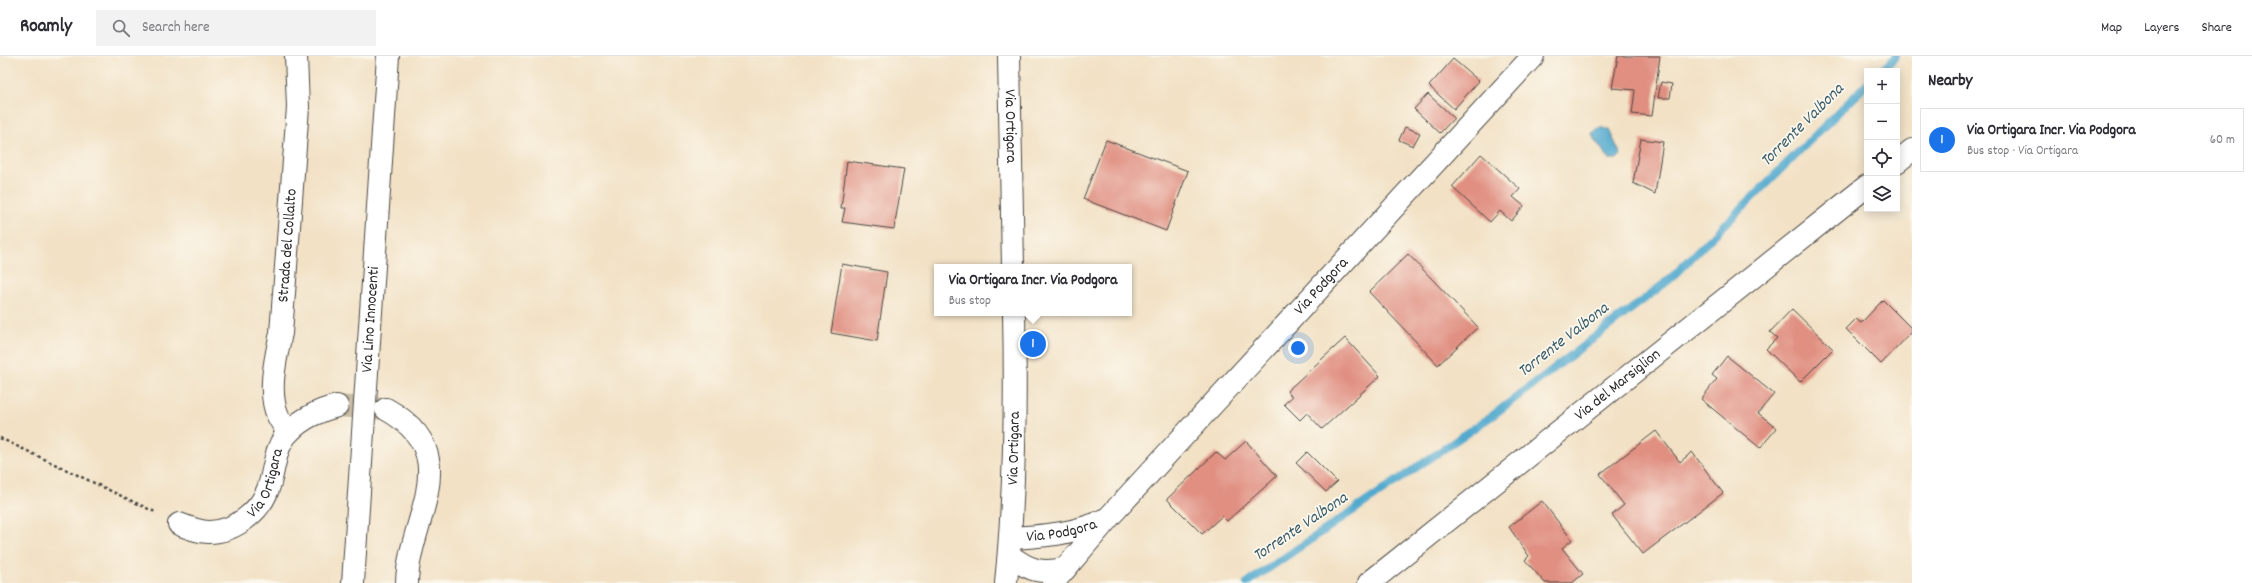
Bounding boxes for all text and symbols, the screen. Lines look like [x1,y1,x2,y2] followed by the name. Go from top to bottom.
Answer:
[96,10,376,46] search box
[20,14,72,41] text: Roamly
[110,17,132,39] icon: search
[142,17,210,39] text: Search here
[2101,18,2122,38] text: Map
[2144,18,2179,38] text: Layers
[2201,18,2232,38] text: Share
[1864,68,1900,212] map controls
[1864,68,1900,104] button: +
[1928,70,1972,94] text: Nearby
[1756,78,1851,173] water label: Torrente Valbona
[998,89,1023,164] street label: Via Ortigara
[1864,104,1900,140] button: −
[1967,120,2135,142] text: Via Ortigara Incr. Via Podgora
[1941,131,1943,150] text: 1
[2210,131,2235,150] text: 60 m
[1864,140,1900,176] button: locate
[1967,142,2078,161] text: Bus stop · Via Ortigara
[1864,176,1900,212] button: layers
[272,188,303,303] street label: Strada del Collalto
[1289,252,1354,320] street label: Via Podgora
[934,264,1132,316] popup
[356,266,385,373] street label: Via Lino Innocenti
[949,270,1117,292] text: Via Ortigara Incr. Via Podgora
[949,292,991,311] text: Bus stop
[1514,297,1615,384] water label: Torrente Valbona
[1020,329,1046,359] pin: 1
[1288,338,1308,358] your location
[1570,343,1666,426] street label: Via del Marsiglion
[1001,411,1026,486] street label: Via Ortigara
[242,445,290,524] street label: Via Ortigara
[1249,487,1354,569] water label: Torrente Valbona
[1025,513,1101,548] street label: Via Podgora

